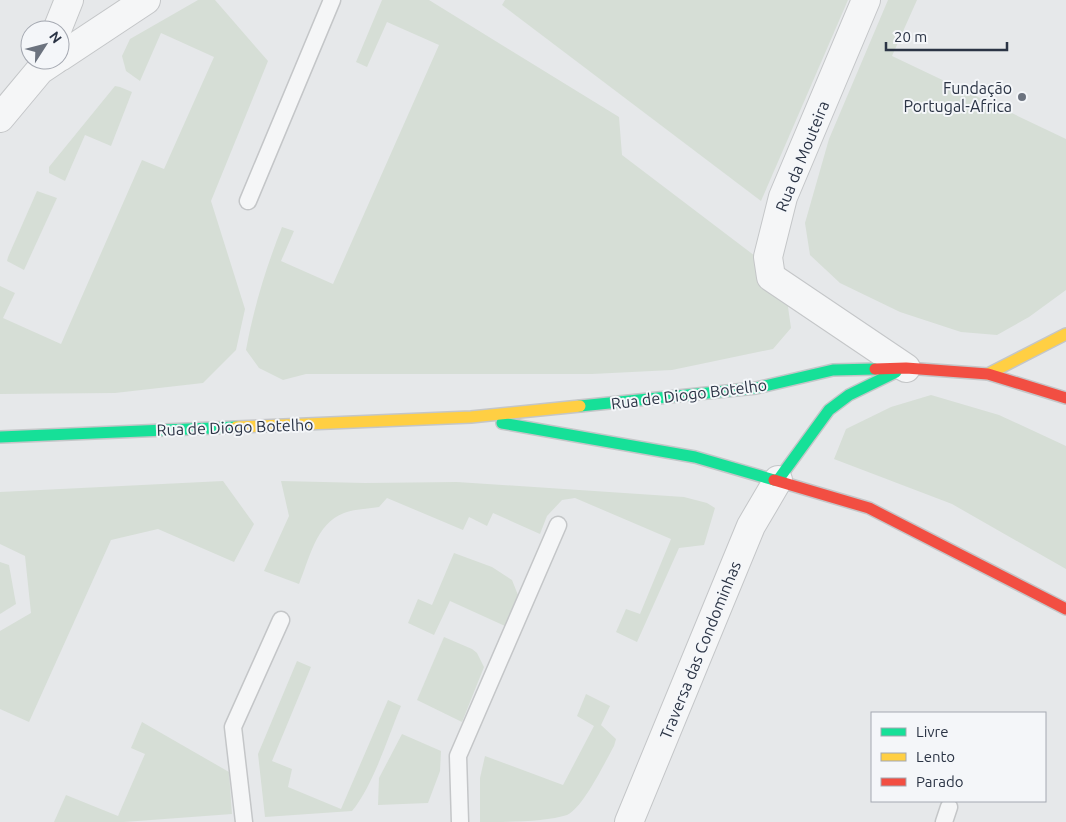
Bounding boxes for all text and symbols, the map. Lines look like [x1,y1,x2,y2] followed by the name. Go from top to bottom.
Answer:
[20,20,70,70] north arrow
[886,20,1007,52] scale bar
[46,28,65,46] text: N
[894,28,927,45] text: 20 m
[903,79,1012,115] place label: Fundação Portugal-Africa
[1016,91,1028,103] marker: Fundação Portugal-Africa
[772,98,832,214] street label: Rua da Mouteira
[610,376,768,412] street label: Rua de Diogo Botelho
[156,415,314,439] street label: Rua de Diogo Botelho
[656,558,744,742] street label: Traversa das Condominhas
[871,712,1046,802] legend
[916,723,949,740] text: Livre
[916,748,955,765] text: Lento
[916,773,963,790] text: Parado

